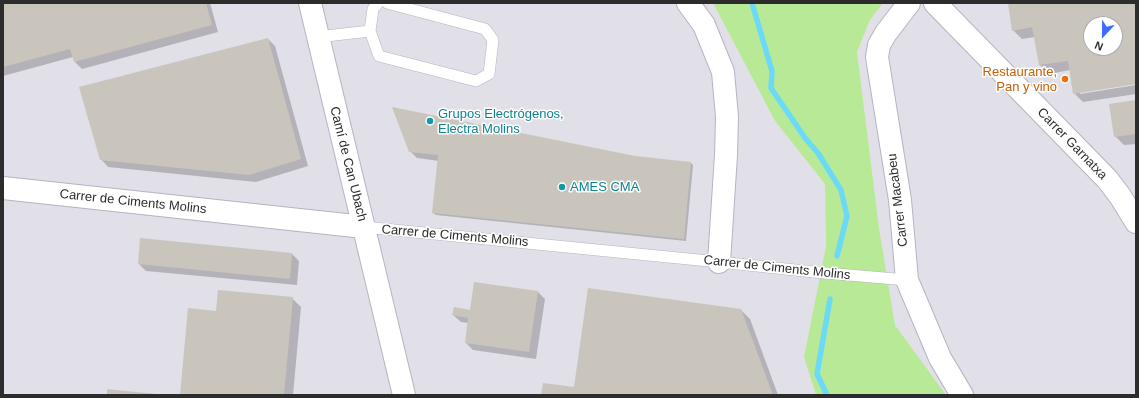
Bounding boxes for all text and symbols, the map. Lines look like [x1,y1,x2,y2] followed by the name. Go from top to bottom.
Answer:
[1083,16,1123,56] north arrow
[1093,39,1105,53] text: N
[983,64,1057,95] place label: Restaurante, Pan y vino
[1060,74,1070,84] marker: Restaurante, Pan y vino
[326,105,370,223] street label: Camí de Can Ubach
[1034,105,1110,183] street label: Carrer Garnatxa
[438,106,564,137] place label: Grupos Electrógenos, Electra Molins
[425,116,435,126] marker: Grupos Electrógenos, Electra Molins
[885,152,911,248] street label: Carrer Macabeu
[570,179,639,195] place label: AMES CMA
[557,182,567,192] marker: AMES CMA
[59,187,207,217] street label: Carrer de Ciments Molins
[381,222,529,250] street label: Carrer de Ciments Molins
[703,253,851,283] street label: Carrer de Ciments Molins

